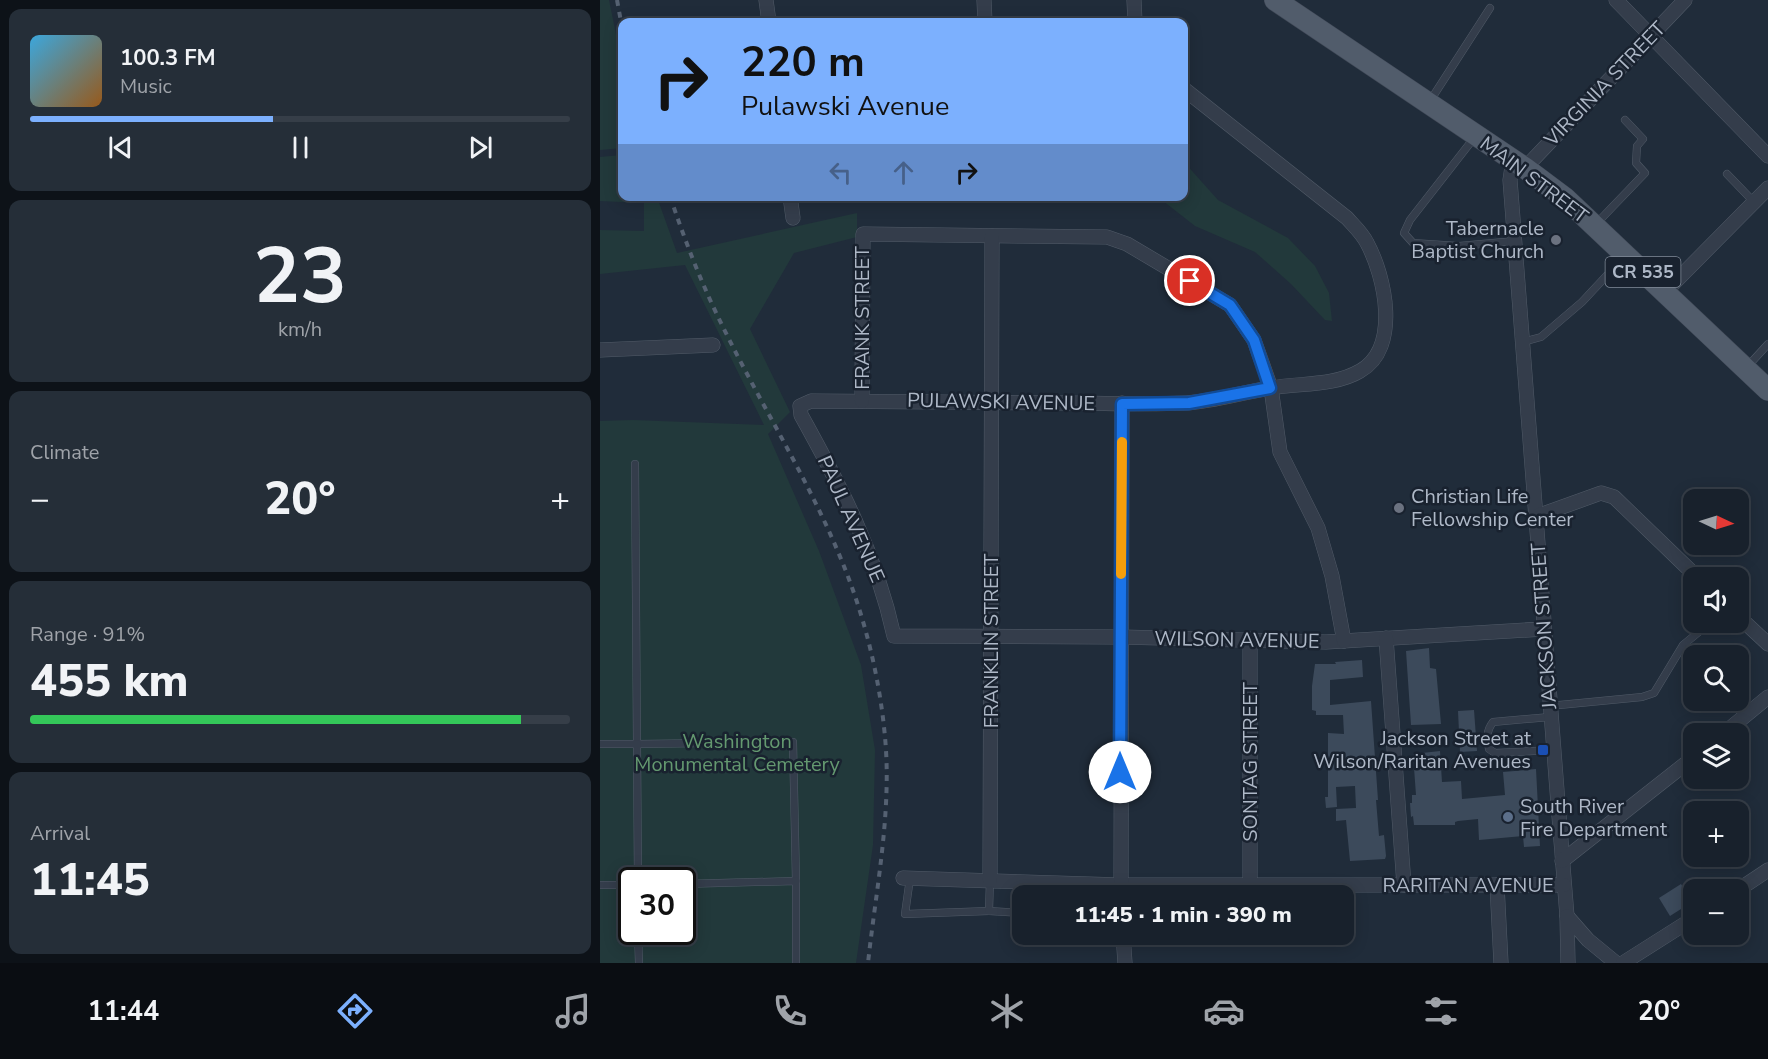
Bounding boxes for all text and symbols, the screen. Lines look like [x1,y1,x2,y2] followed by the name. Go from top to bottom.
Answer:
[1538,16,1672,153] street label: VIRGINIA STREET
[741,34,865,91] text: 220 m
[642,42,720,120] icon: right
[120,43,216,73] text: 100.3 FM
[120,73,172,100] text: Music
[741,88,949,125] text: Pulawski Avenue
[1474,130,1594,230] street label: MAIN STREET
[104,131,137,164] icon: previous
[284,131,317,164] icon: pause
[464,131,497,164] icon: next
[824,156,857,189] icon: left
[887,156,920,189] icon: ahead
[950,156,983,189] icon: right
[1411,215,1544,265] place label: Tabernacle Baptist Church
[253,223,347,330] text: 23
[1549,233,1563,247] marker: Tabernacle Baptist Church
[849,246,876,390] street label: FRANK STREET
[1164,255,1215,306] pin
[1606,257,1680,287] road number: CR 535
[1173,264,1206,297] icon: arrive
[278,316,322,343] text: km/h
[907,387,1095,417] street label: PULAWSKI AVENUE
[30,439,99,466] text: Climate
[811,451,891,587] street label: PAUL AVENUE
[264,469,336,530] text: 20°
[30,477,50,522] text: −
[550,477,570,522] text: +
[1411,483,1573,533] place label: Christian Life Fellowship Center
[1683,489,1749,555] north arrow
[1683,489,1749,945] map controls
[1392,501,1406,515] marker: Christian Life Fellowship Center
[1525,542,1563,711] street label: JACKSON STREET
[978,554,1005,728] street label: FRANKLIN STREET
[1683,567,1749,633] button: sound
[30,621,145,648] text: Range · 91%
[1154,625,1320,655] street label: WILSON AVENUE
[1683,645,1749,711] button: search
[30,651,189,712] text: 455 km
[1237,682,1264,842] street label: SONTAG STREET
[1683,723,1749,789] button: layers
[1313,725,1532,775] place label: Jackson Street at Wilson/Raritan Avenues
[634,728,840,778] park label: Washington Monumental Cemetery
[1088,740,1152,804] position arrow
[1536,743,1550,757] marker: Jackson Street at Wilson/Raritan Avenues
[1520,793,1668,843] place label: South River Fire Department
[1683,801,1749,867] button: +
[1501,810,1515,824] marker: South River Fire Department
[30,820,90,847] text: Arrival
[30,850,150,911] text: 11:45
[618,867,696,945] speed limit sign: 30
[1382,872,1554,899] street label: RARITAN AVENUE
[1683,879,1749,945] button: −
[1074,900,1292,930] text: 11:45 · 1 min · 390 m
[334,990,376,1032] icon: directions
[552,990,594,1032] icon: music
[769,990,811,1032] icon: phone
[986,990,1028,1032] icon: climate
[1203,990,1245,1032] icon: car
[1420,990,1462,1032] icon: filters
[88,993,159,1030] text: 11:44
[1638,993,1680,1030] text: 20°

